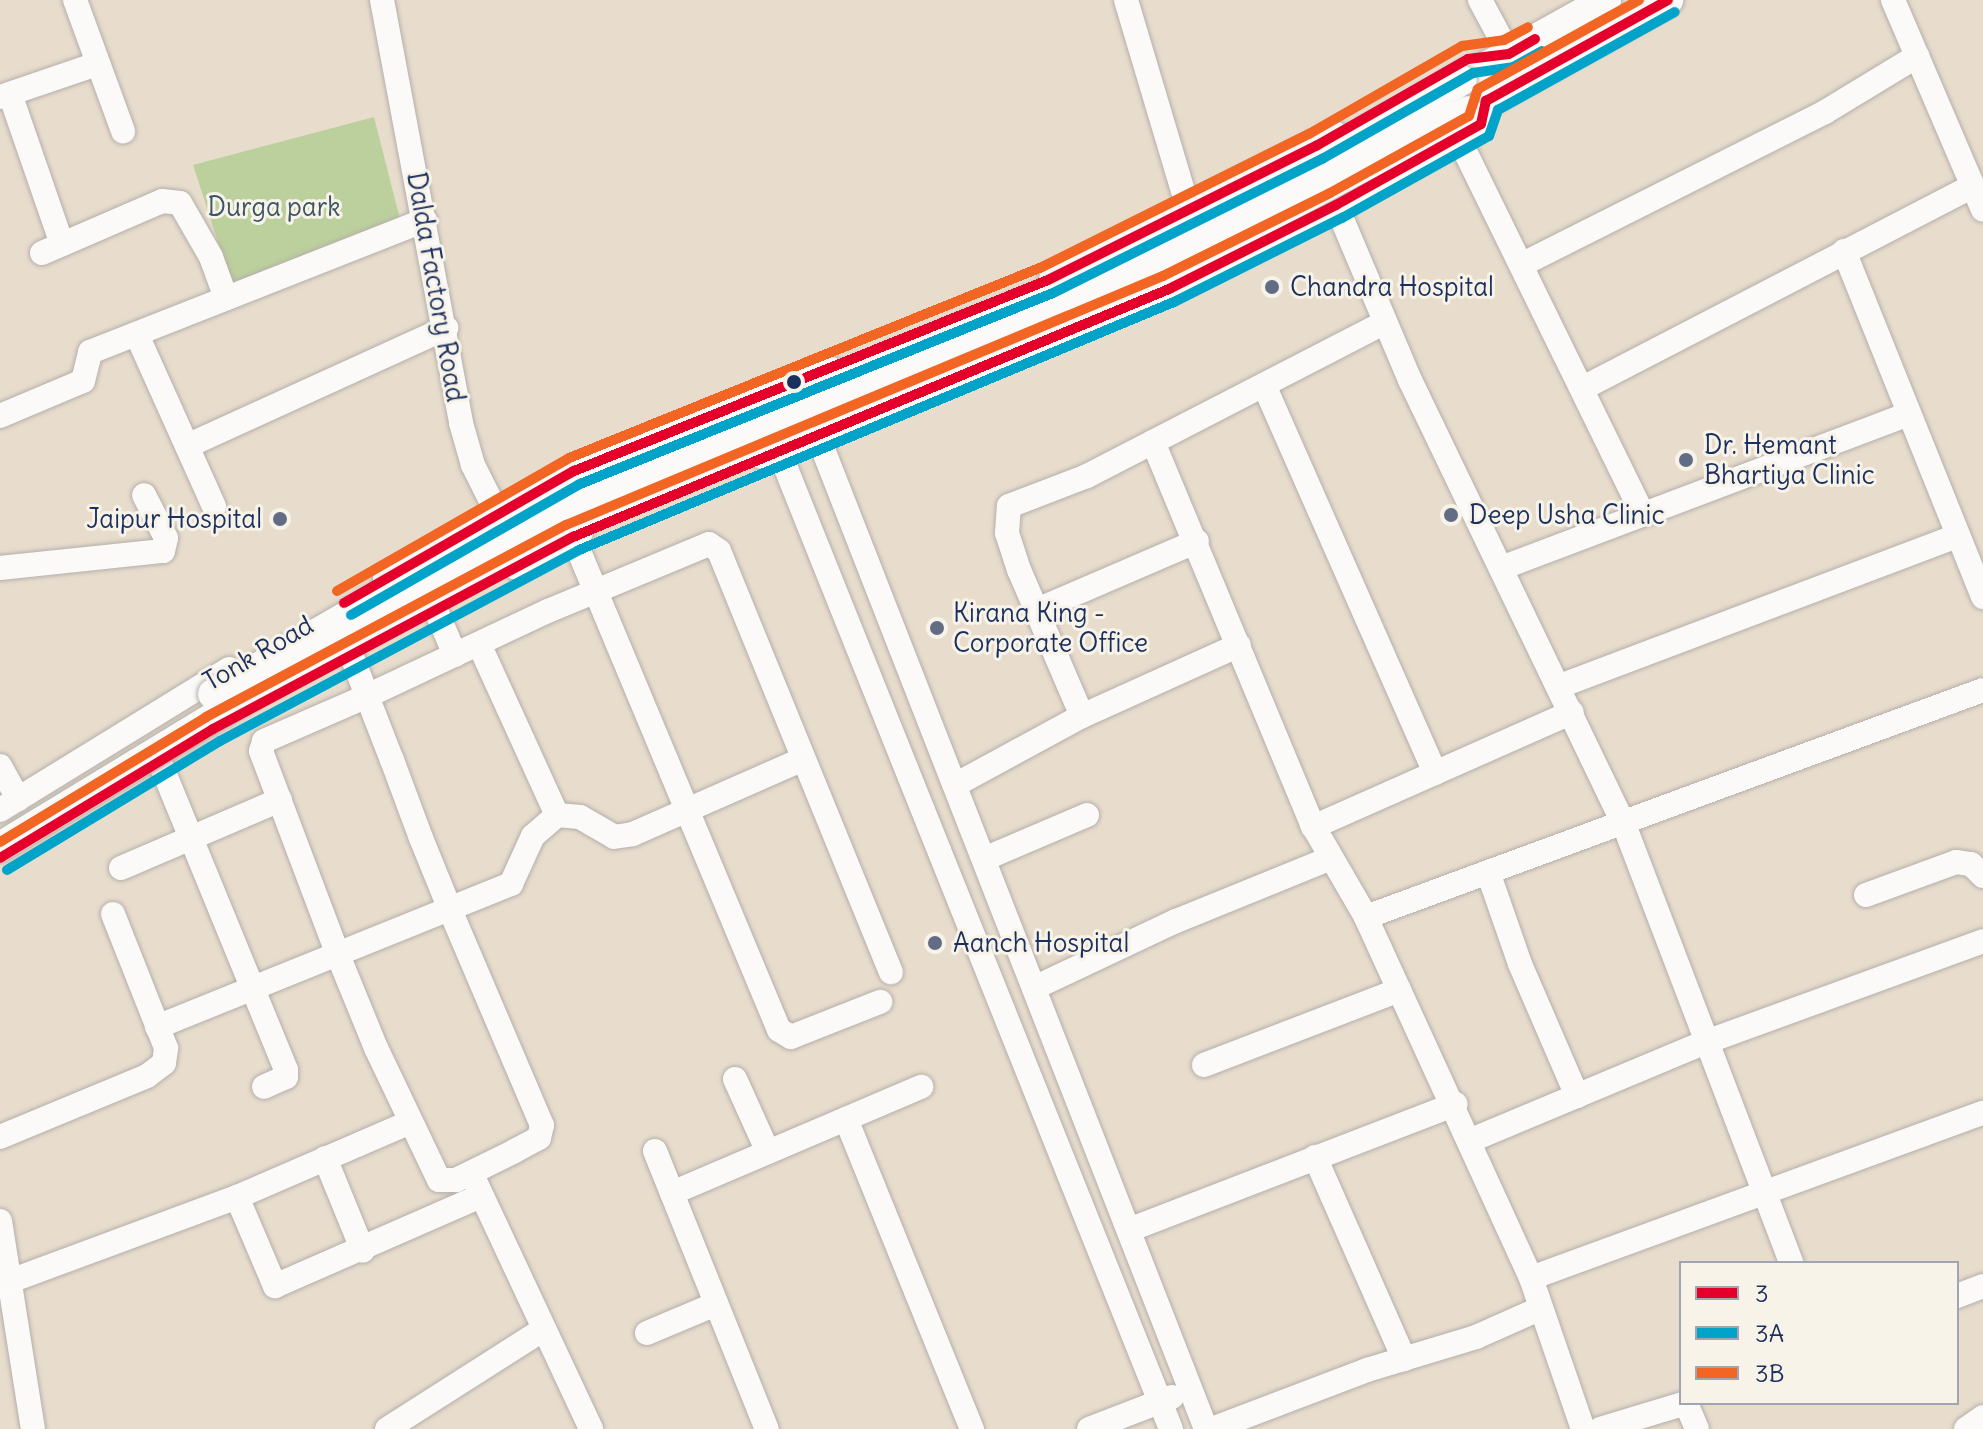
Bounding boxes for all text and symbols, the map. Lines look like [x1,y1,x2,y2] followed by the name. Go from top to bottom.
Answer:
[400,170,472,404] street label: Dalda Factory Road
[207,191,341,223] park label: Durga park
[1290,271,1494,303] place label: Chandra Hospital
[1261,276,1283,298] marker: Chandra Hospital
[786,374,802,390] unlabelled marker
[1704,429,1875,490] place label: Dr. Hemant Bhartiya Clinic
[1675,449,1697,471] marker: Dr. Hemant Bhartiya Clinic
[1469,499,1665,531] place label: Deep Usha Clinic
[86,503,262,535] place label: Jaipur Hospital
[1440,504,1462,526] marker: Deep Usha Clinic
[269,508,291,530] marker: Jaipur Hospital
[953,597,1148,658] place label: Kirana King - Corporate Office
[197,609,319,697] street label: Tonk Road
[928,619,946,637] marker: Kirana King - Corporate Office
[953,927,1129,959] place label: Aanch Hospital
[924,932,946,954] marker: Aanch Hospital
[1679,1261,1959,1405] legend
[1755,1278,1769,1308] text: 3
[1755,1318,1784,1348] text: 3A
[1755,1358,1784,1388] text: 3B

